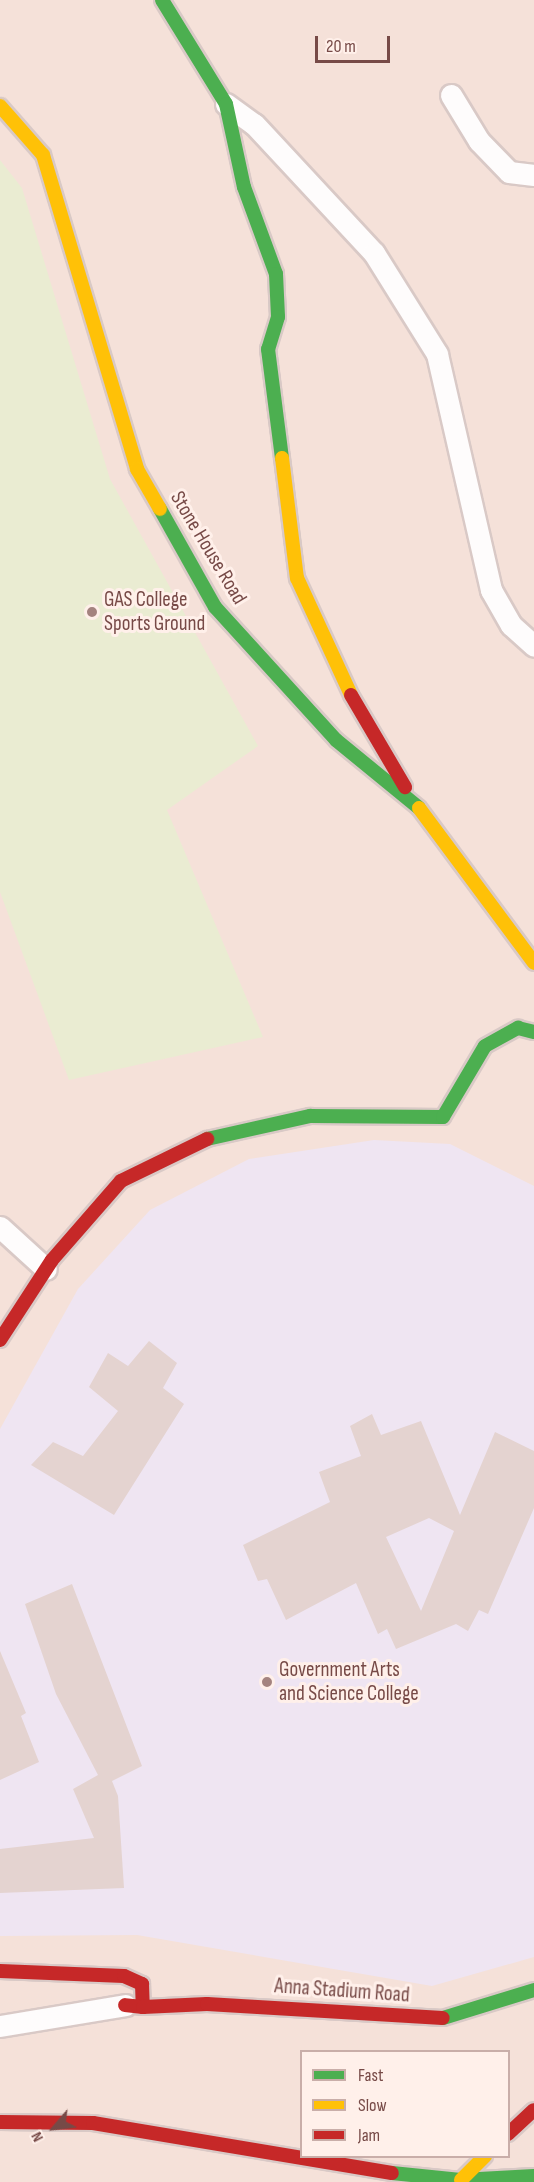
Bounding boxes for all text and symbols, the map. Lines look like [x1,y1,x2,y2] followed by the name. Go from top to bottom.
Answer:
[318,24,393,62] scale bar
[326,36,356,57] text: 20 m
[164,487,252,609] street label: Stone House Road
[104,587,205,637] place label: GAS College Sports Ground
[85,605,99,619] marker: GAS College Sports Ground
[279,1657,419,1707] place label: Government Arts and Science College
[260,1675,274,1689] marker: Government Arts and Science College
[274,1974,410,2008] street label: Anna Stadium Road
[300,2050,510,2158] legend
[358,2065,383,2086] text: Fast
[358,2095,387,2116] text: Slow
[24,2098,84,2158] north arrow
[358,2125,380,2146] text: Jam
[27,2128,48,2145] text: N

